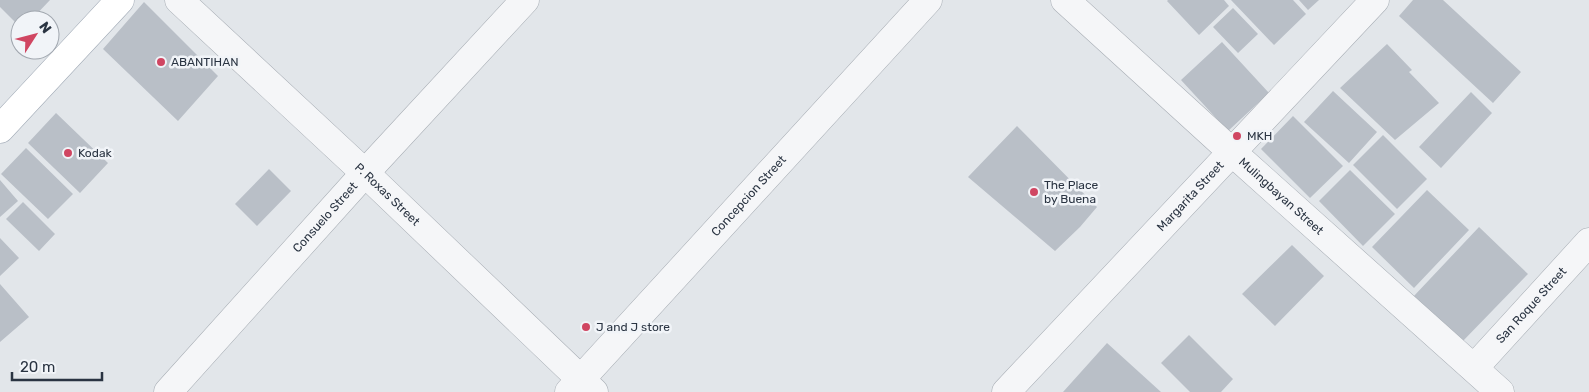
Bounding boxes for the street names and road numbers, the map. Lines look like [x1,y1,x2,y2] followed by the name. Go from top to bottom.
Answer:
[708,153,789,239] street label: Concepcion Street
[1236,155,1327,238] street label: Mulingbayan Street
[1154,158,1227,234] street label: Margarita Street
[352,160,423,229] street label: P. Roxas Street
[290,179,361,255] street label: Consuelo Street
[1493,264,1570,346] street label: San Roque Street

